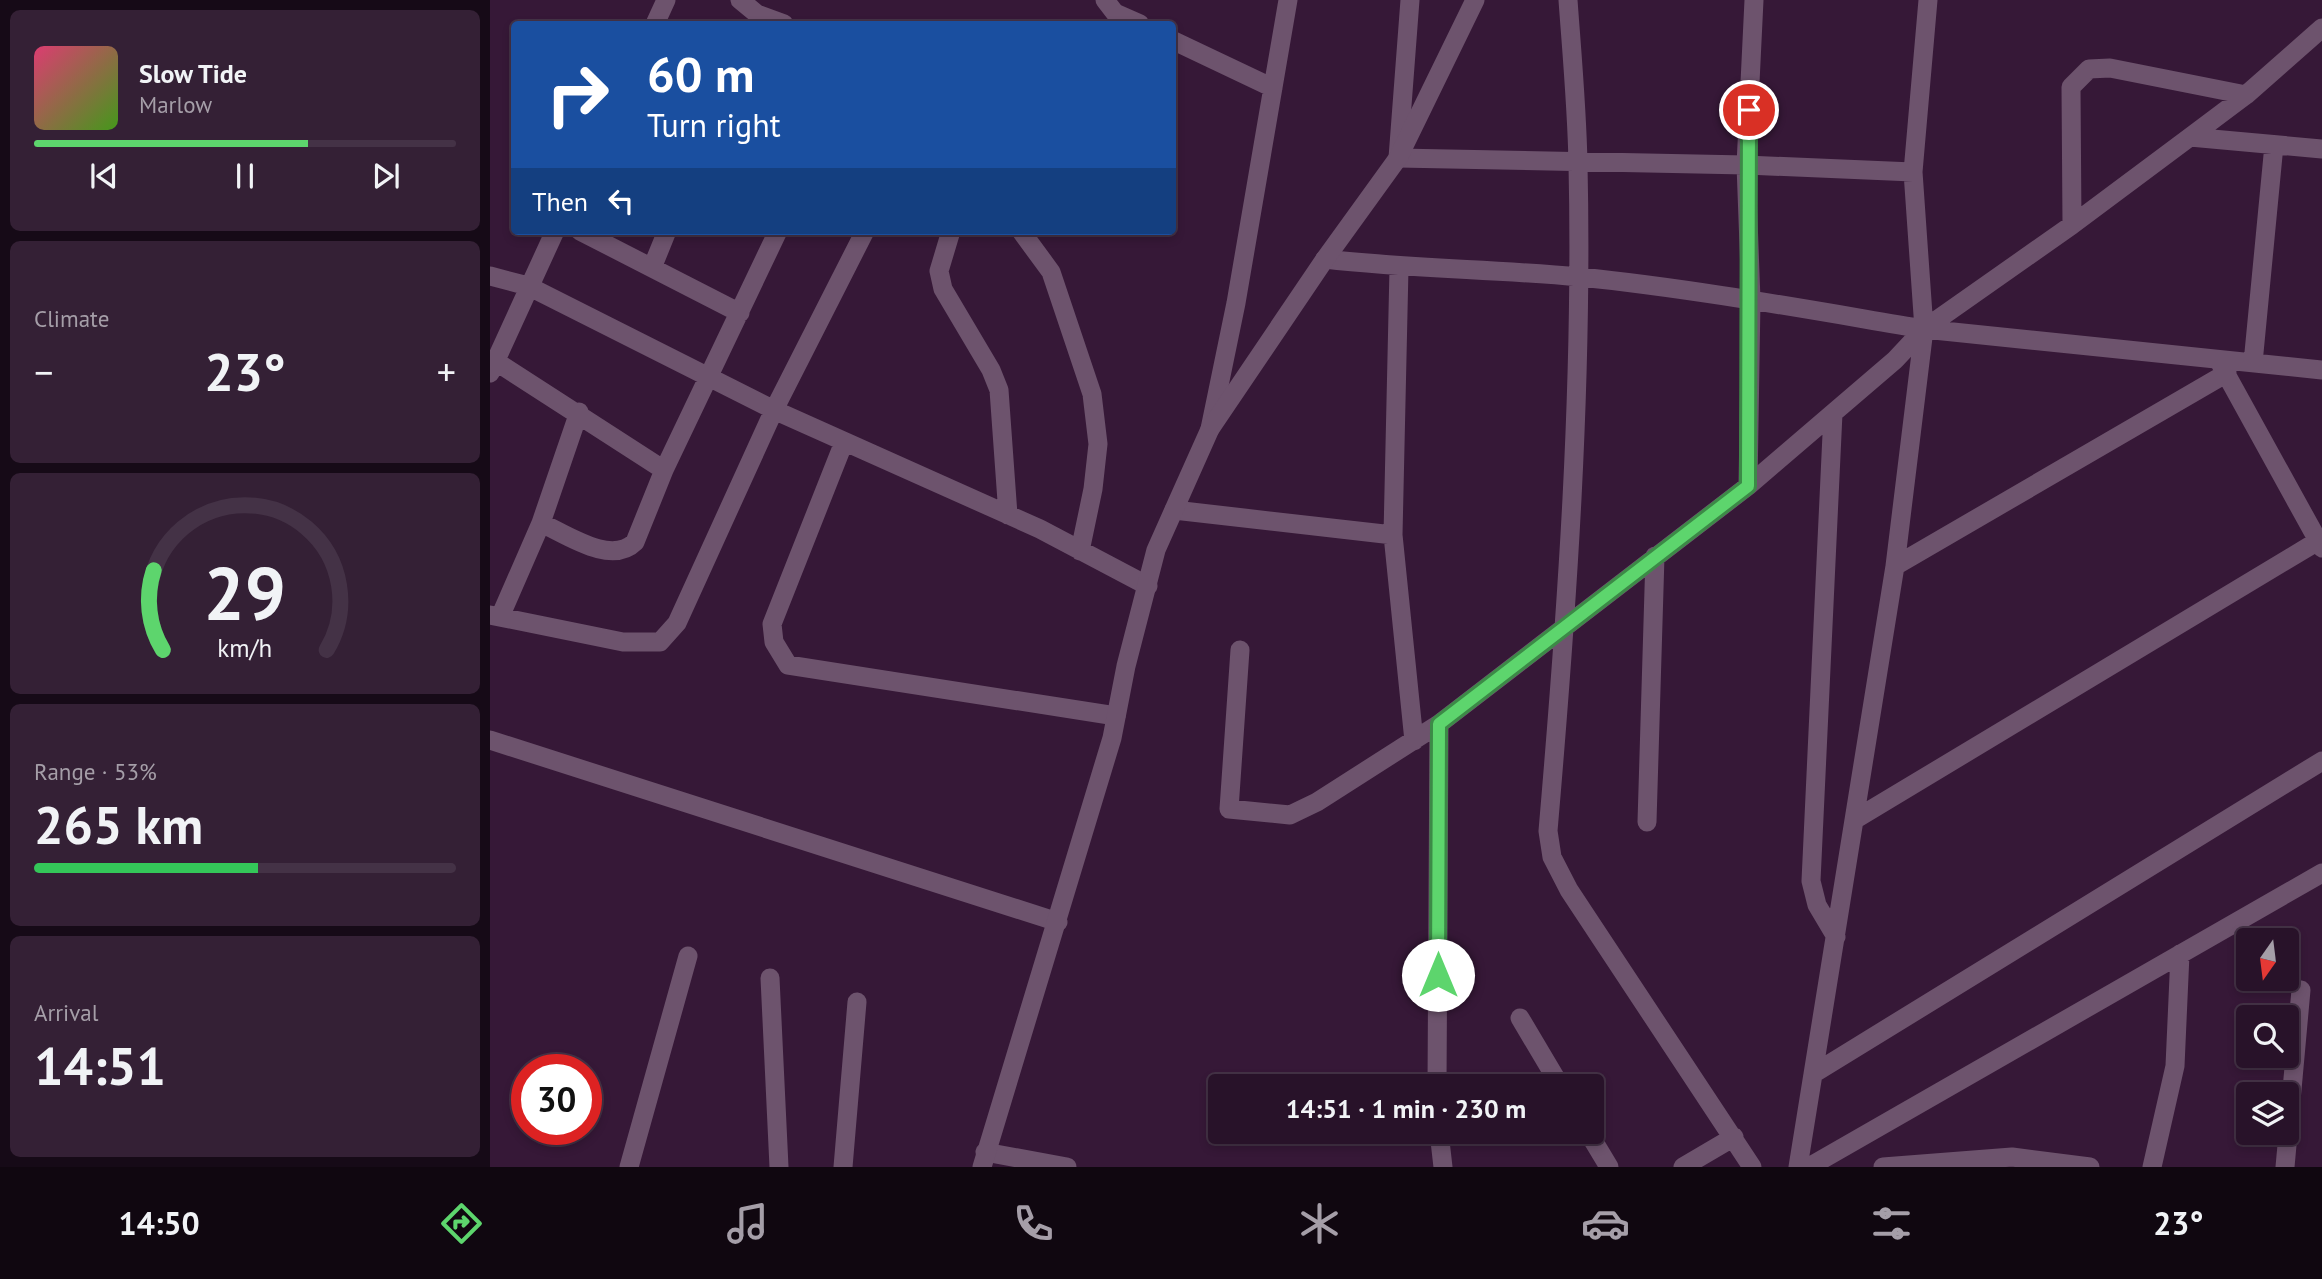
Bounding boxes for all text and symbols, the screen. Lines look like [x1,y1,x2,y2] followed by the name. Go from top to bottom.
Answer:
[647,42,754,106] text: 60 m
[532,49,623,140] icon: right
[139,57,247,90] text: Slow Tide
[1719,80,1779,140] pin
[139,90,212,119] text: Marlow
[1730,91,1768,129] icon: arrive
[647,104,781,146] text: Turn right
[85,157,123,195] icon: previous
[226,157,264,195] icon: pause
[367,157,405,195] icon: next
[602,182,640,220] icon: left
[532,185,588,218] text: Then
[34,304,109,333] text: Climate
[204,338,286,405] text: 23°
[34,347,53,396] text: −
[437,347,456,396] text: +
[204,546,286,640] text: 29
[218,631,272,663] text: km/h
[34,757,157,786] text: Range · 53%
[34,791,203,858] text: 265 km
[2236,928,2300,990] north arrow
[2236,928,2299,1145] map controls
[1401,938,1475,1012] position arrow
[34,998,98,1027] text: Arrival
[2236,1005,2299,1068] button: search
[34,1032,166,1099] text: 14:51
[511,1054,602,1145] speed limit sign: 30
[2236,1082,2299,1145] button: layers
[1286,1092,1526,1125] text: 14:51 · 1 min · 230 m
[437,1199,486,1248] icon: directions
[723,1199,772,1248] icon: music
[1009,1199,1058,1248] icon: phone
[1295,1199,1344,1248] icon: climate
[1581,1199,1630,1248] icon: car
[1867,1199,1916,1248] icon: filters
[119,1202,200,1244] text: 14:50
[2153,1202,2203,1244] text: 23°

